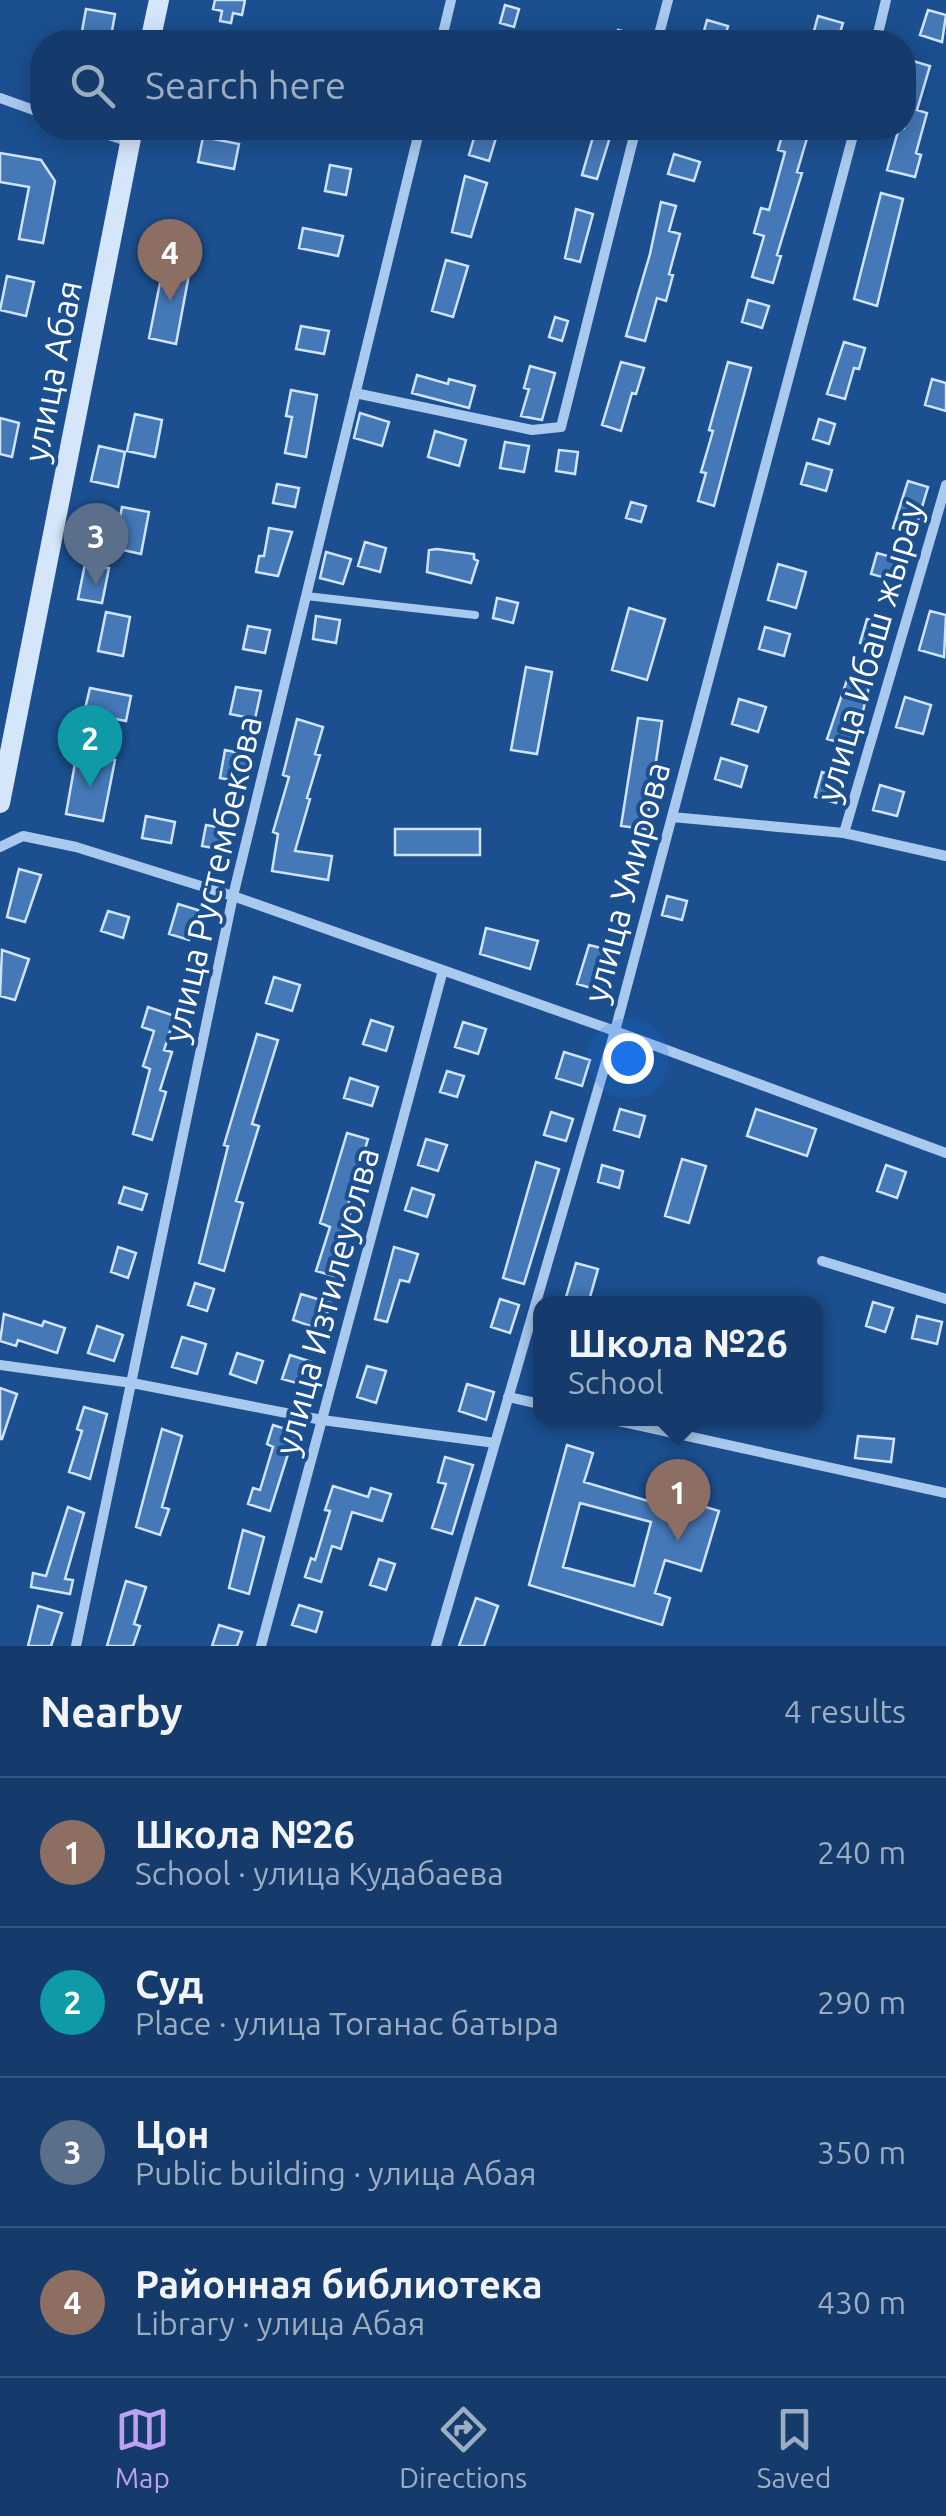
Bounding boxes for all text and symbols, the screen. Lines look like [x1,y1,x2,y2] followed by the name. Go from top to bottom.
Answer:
[30,30,916,140] search box
[65,58,120,113] icon: search
[145,64,346,106] text: Search here
[138,218,202,301] pin: 4
[15,277,89,465] street label: улица Абая
[807,496,931,806] street label: улица Ибаш жырау
[64,502,128,585] pin: 3
[58,704,122,787] pin: 2
[155,712,269,1046] street label: улица Рустембекова
[575,757,677,1007] street label: улица Умирова
[603,1033,654,1084] your location
[266,1143,386,1459] street label: улица Изтилеуолва
[533,1296,823,1426] popup
[568,1322,788,1364] text: Школа №26
[568,1364,664,1400] text: School
[646,1458,710,1541] pin: 1
[40,1688,183,1735] text: Nearby
[784,1693,906,1729] text: 4 results
[135,1813,355,1855] text: Школа №26
[63,1834,82,1870] text: 1
[817,1834,906,1870] text: 240 m
[135,1855,504,1891] text: School · улица Кудабаева
[135,1963,204,2005] text: Суд
[63,1984,82,2020] text: 2
[817,1984,906,2020] text: 290 m
[135,2005,559,2041] text: Place · улица Тоганас батыра
[135,2113,210,2155] text: Цон
[63,2134,82,2170] text: 3
[817,2134,906,2170] text: 350 m
[135,2155,536,2191] text: Public building · улица Абая
[135,2263,543,2305] text: Районная библиотека
[63,2284,82,2320] text: 4
[817,2284,906,2320] text: 430 m
[135,2305,425,2341] text: Library · улица Абая
[115,2402,170,2493] tab: Map
[399,2402,527,2493] tab: Directions
[757,2402,831,2493] tab: Saved

